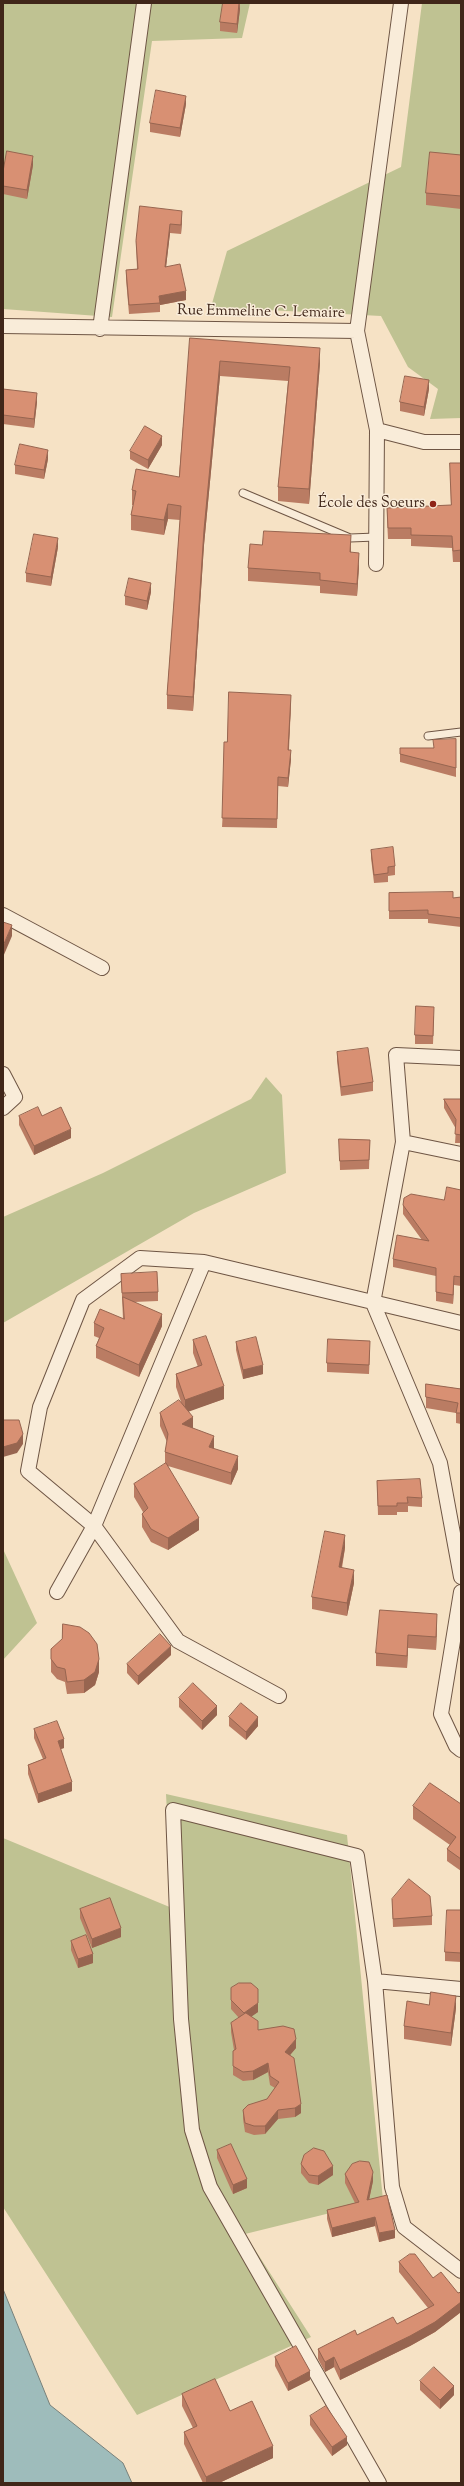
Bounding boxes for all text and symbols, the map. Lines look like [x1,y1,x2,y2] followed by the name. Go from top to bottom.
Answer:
[177,303,345,323] street label: Rue Emmeline C. Lemaire
[318,495,425,513] place label: École des Soeurs
[428,499,438,509] marker: École des Soeurs

